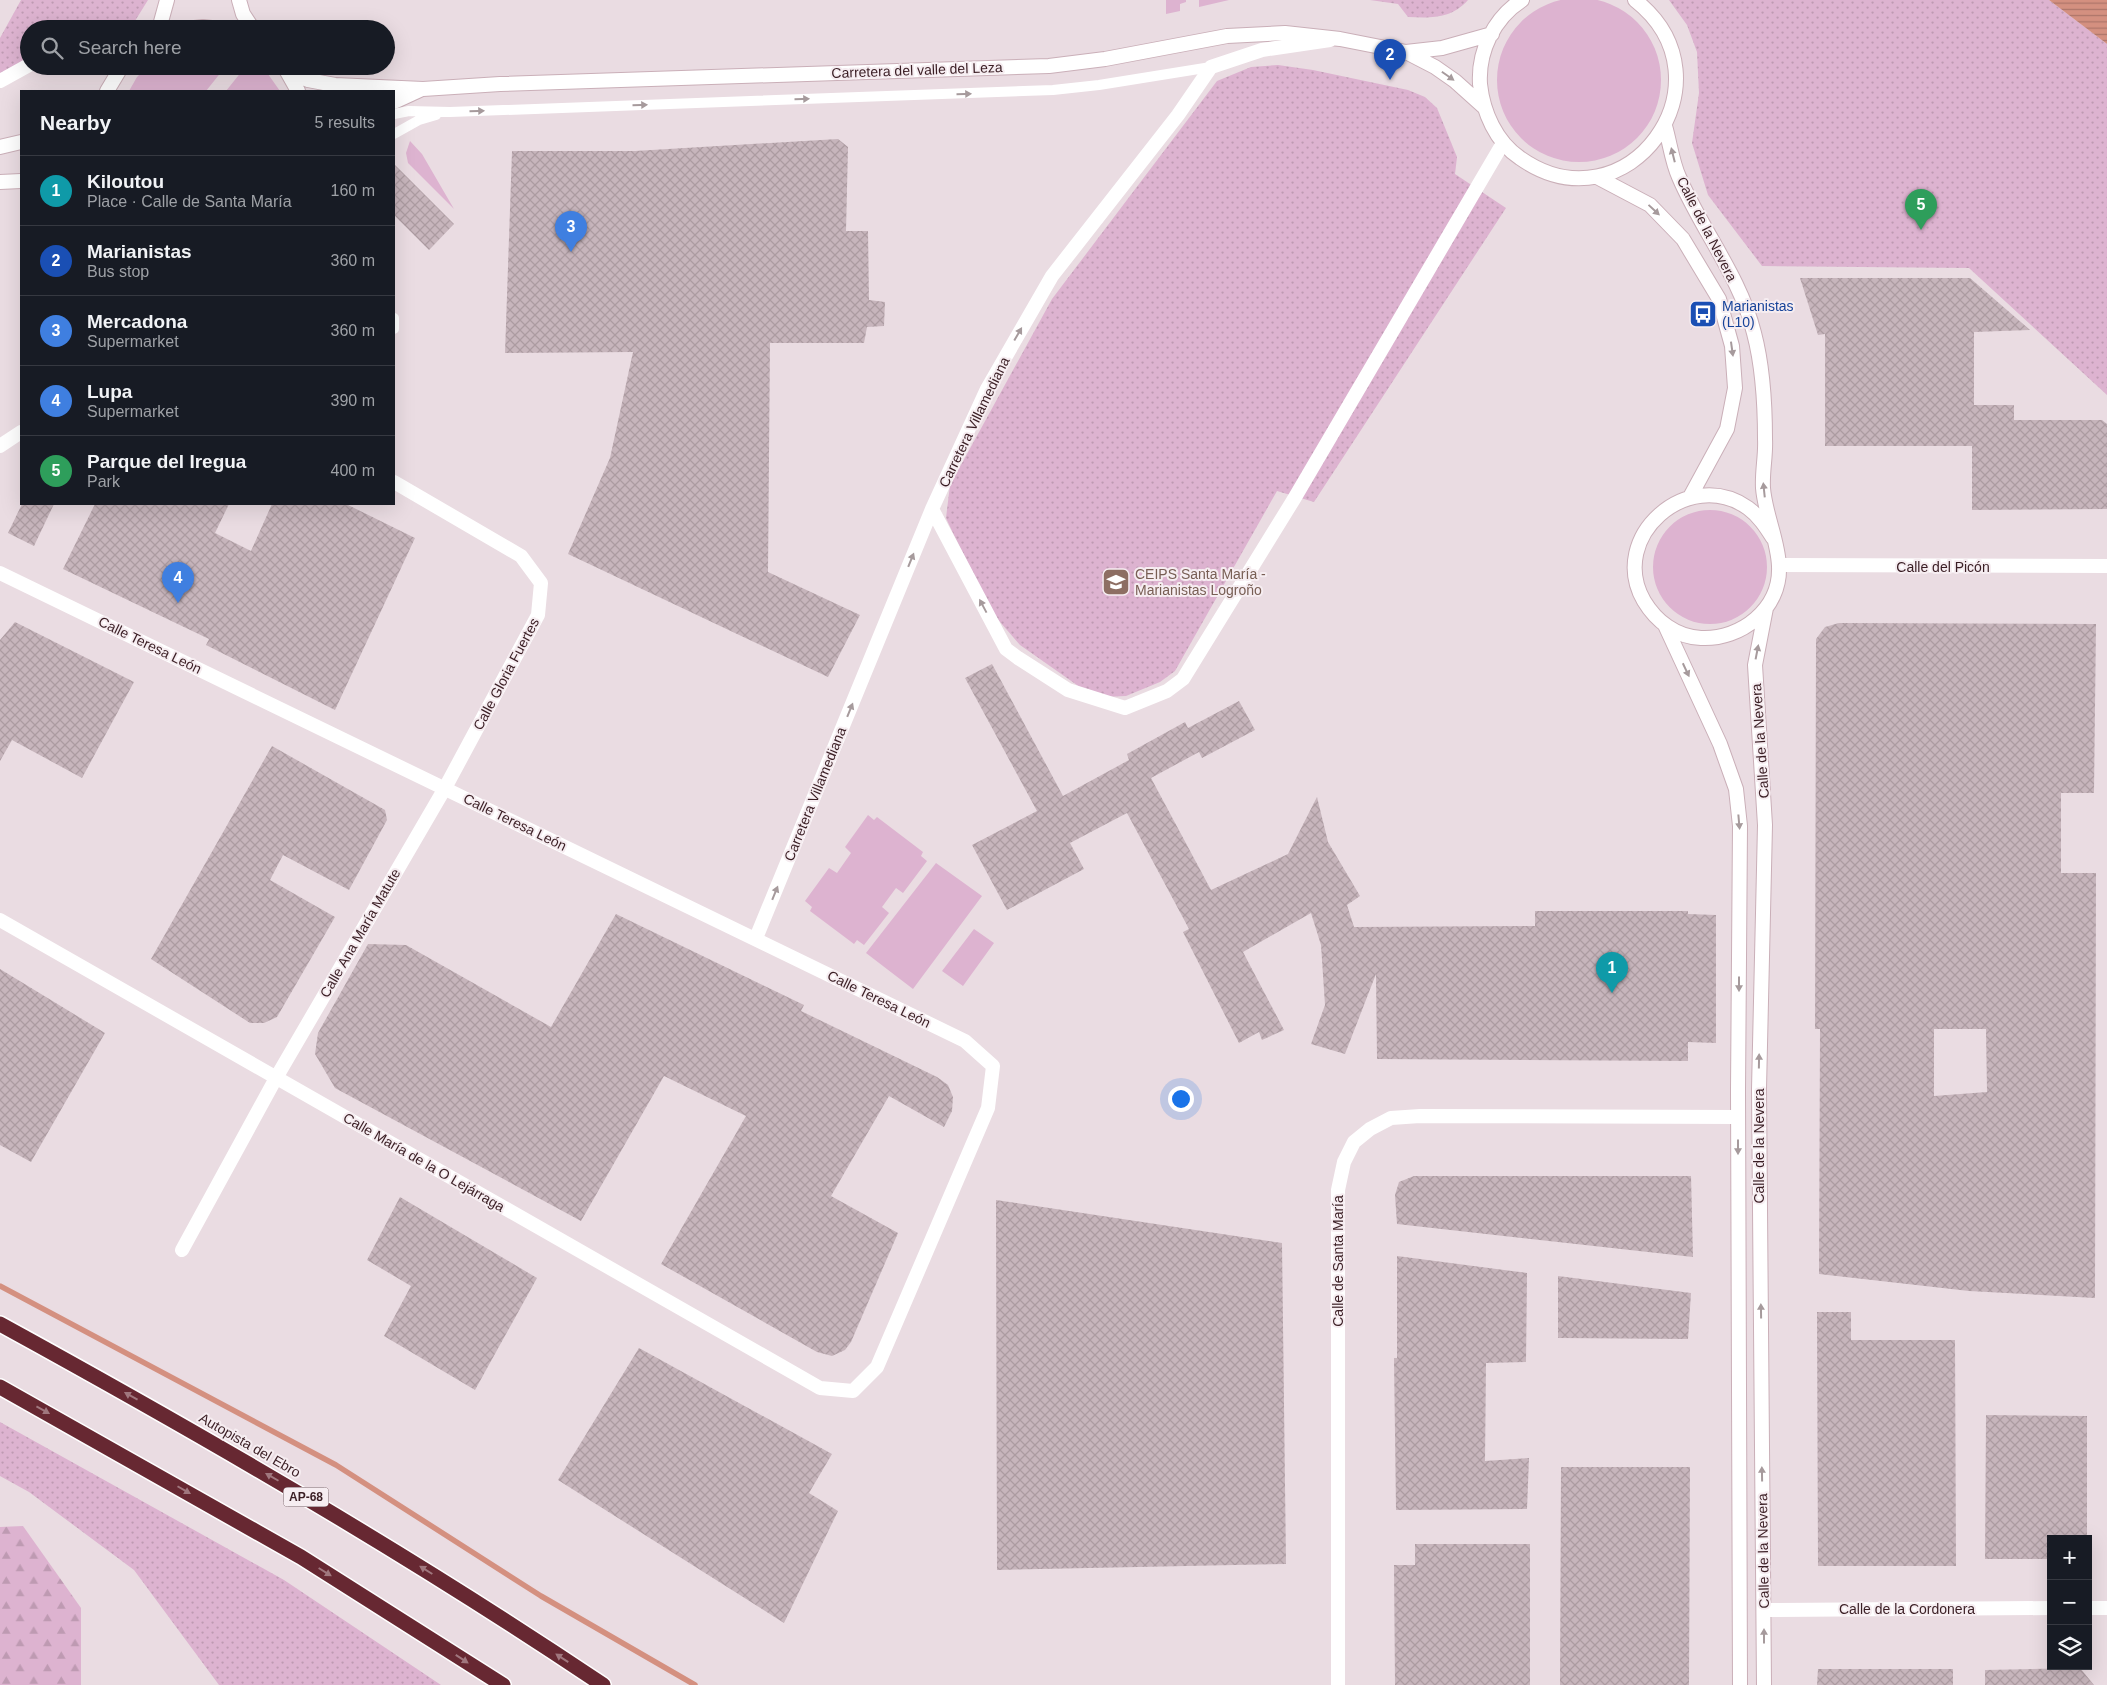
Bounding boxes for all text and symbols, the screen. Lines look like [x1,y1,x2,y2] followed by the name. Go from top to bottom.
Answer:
[20,20,395,75] search box
[38,34,66,62] icon: search
[78,37,182,58] text: Search here
[1374,39,1406,80] pin: 2
[831,59,1003,81] street label: Carretera del valle del Leza
[1441,71,1454,81] one-way arrow
[957,89,973,97] one-way arrow
[794,95,810,103] one-way arrow
[632,101,648,109] one-way arrow
[469,106,485,114] one-way arrow
[40,111,111,134] text: Nearby
[315,114,375,131] text: 5 results
[1669,147,1677,162] one-way arrow
[87,171,164,192] text: Kiloutou
[1674,174,1740,284] street label: Calle de la Nevera
[52,182,60,199] text: 1
[331,182,375,199] text: 160 m
[1905,189,1937,230] pin: 5
[87,193,292,210] text: Place · Calle de Santa María
[1648,204,1660,216] one-way arrow
[555,211,587,252] pin: 3
[87,241,192,262] text: Marianistas
[52,252,60,269] text: 2
[331,252,375,269] text: 360 m
[87,263,149,280] text: Bus stop
[1722,298,1794,330] place label: Marianistas (L10)
[1688,299,1718,329] bus stop icon: Marianistas (L10)
[87,311,187,332] text: Mercadona
[52,322,60,339] text: 3
[331,322,375,339] text: 360 m
[1014,328,1023,341] one-way arrow
[87,333,179,350] text: Supermarket
[1728,341,1736,357] one-way arrow
[935,354,1013,490] street label: Carretera Villamediana
[87,381,132,402] text: Lupa
[52,392,60,409] text: 4
[331,392,375,409] text: 390 m
[87,403,179,420] text: Supermarket
[87,451,246,472] text: Parque del Iregua
[52,462,60,479] text: 5
[331,462,375,479] text: 400 m
[87,473,120,490] text: Park
[1760,482,1768,498] one-way arrow
[908,553,916,567] one-way arrow
[1896,559,1990,575] street label: Calle del Picón
[162,562,194,603] pin: 4
[1135,566,1266,598] place label: CEIPS Santa María - Marianistas Logroño
[1101,567,1131,597] school or university icon: CEIPS Santa María - Marianistas Logroño
[979,599,987,614] one-way arrow
[96,613,204,677] street label: Calle Teresa León
[470,615,542,733] street label: Calle Gloria Fuertes
[1754,644,1762,660] one-way arrow
[1682,663,1690,677] one-way arrow
[1748,683,1772,799] street label: Calle de la Nevera
[846,703,854,718] one-way arrow
[781,725,849,863] street label: Carretera Villamediana
[461,790,569,854] street label: Calle Teresa León
[1736,814,1744,830] one-way arrow
[316,865,404,1000] street label: Calle Ana María Matute
[771,886,779,900] one-way arrow
[1596,952,1628,993] pin: 1
[825,967,933,1031] street label: Calle Teresa León
[1735,977,1743,993] one-way arrow
[1755,1053,1763,1069] one-way arrow
[1168,1086,1194,1112] your location
[1751,1088,1767,1204] street label: Calle de la Nevera
[340,1109,508,1215] street label: Calle María de la O Lejárraga
[1734,1139,1742,1155] one-way arrow
[1330,1195,1346,1327] street label: Calle de Santa María
[1757,1303,1765,1319] one-way arrow
[124,1392,138,1400] one-way arrow
[35,1406,50,1414] one-way arrow
[196,1409,304,1481] street label: Autopista del Ebro
[1758,1466,1766,1482] one-way arrow
[265,1472,279,1481] one-way arrow
[177,1486,192,1494] one-way arrow
[284,1488,328,1506] road number: AP-68
[1754,1493,1772,1609] street label: Calle de la Nevera
[2047,1535,2092,1670] map controls
[2047,1535,2092,1580] button: +
[419,1566,432,1575] one-way arrow
[318,1567,331,1576] one-way arrow
[2047,1580,2092,1625] button: −
[1839,1601,1975,1617] street label: Calle de la Cordonera
[2047,1625,2092,1670] button: layers
[1760,1628,1768,1644] one-way arrow
[556,1653,569,1663] one-way arrow
[455,1654,469,1663] one-way arrow

